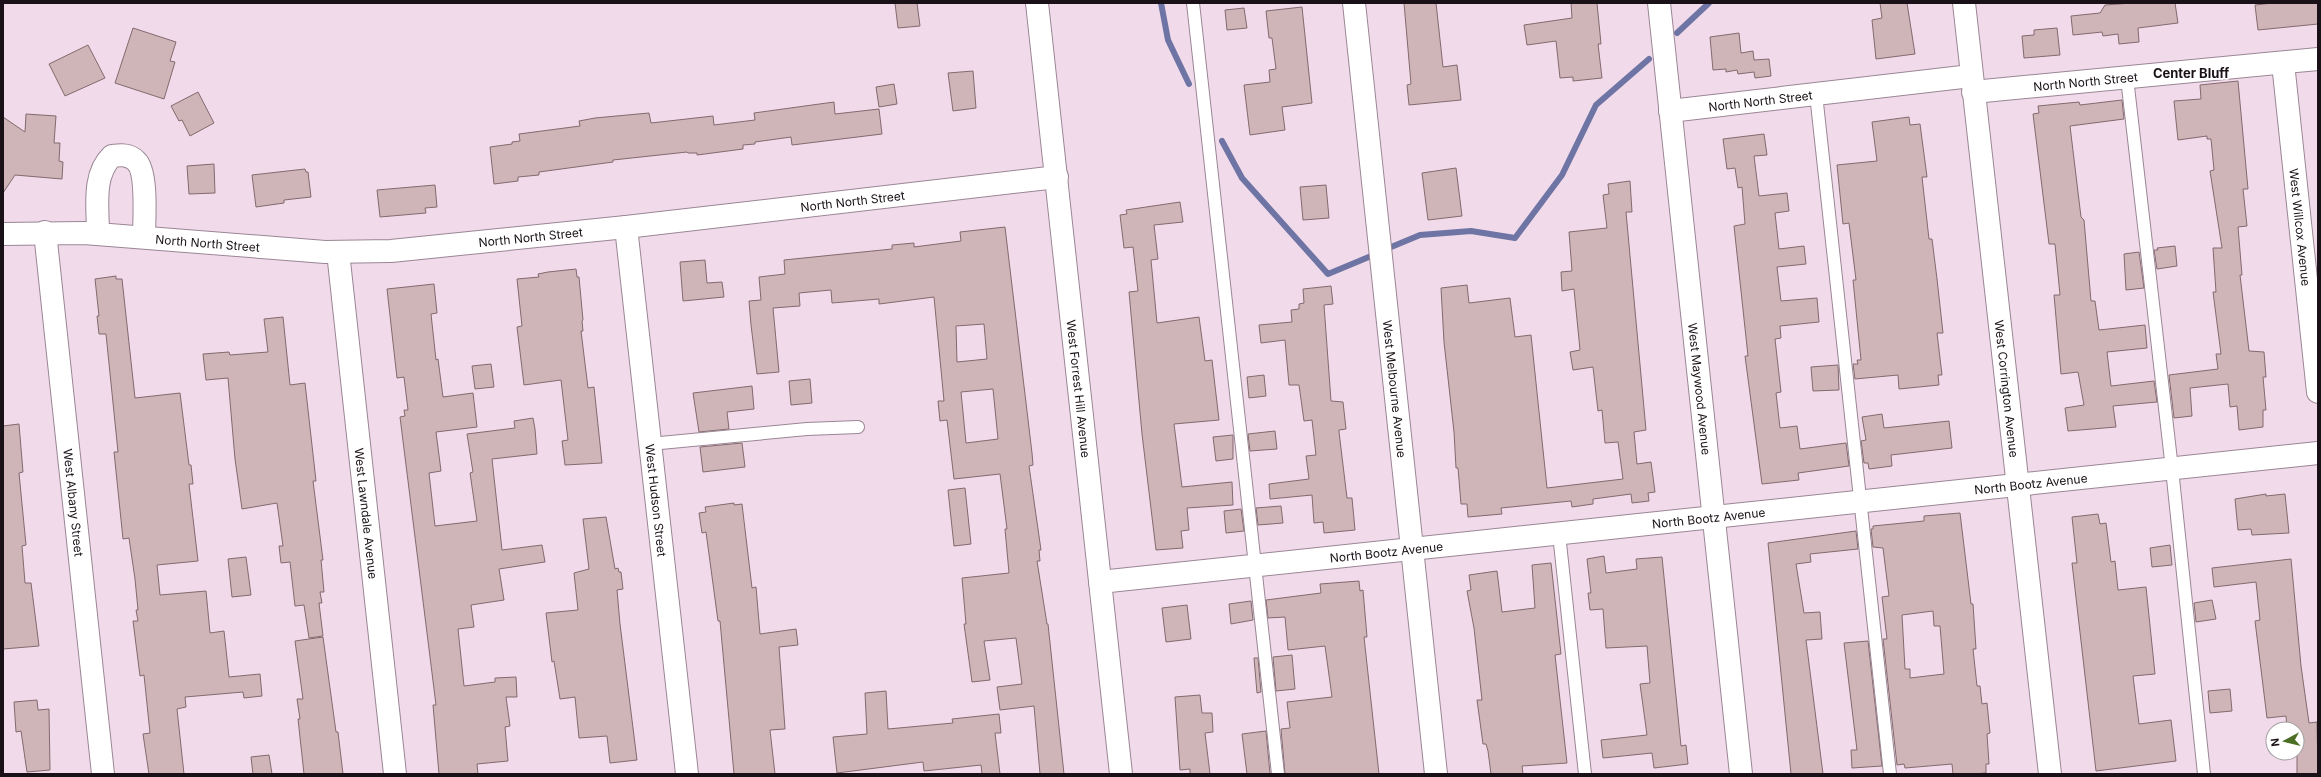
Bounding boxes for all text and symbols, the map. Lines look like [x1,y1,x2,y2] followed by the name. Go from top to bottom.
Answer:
[2153,65,2230,81] district label: Center Bluff
[2033,69,2138,94] street label: North North Street
[1708,87,1813,114] street label: North North Street
[2287,167,2314,287] street label: West Willcox Avenue
[800,187,905,214] street label: North North Street
[478,224,583,250] street label: North North Street
[155,231,260,254] street label: North North Street
[1064,319,1094,458] street label: West Forrest Hill Avenue
[1380,319,1410,459] street label: West Melbourne Avenue
[1992,319,2022,458] street label: West Corrington Avenue
[1686,322,1715,456] street label: West Maywood Avenue
[643,443,670,557] street label: West Hudson Street
[352,447,381,580] street label: West Lawndale Avenue
[61,448,87,557] street label: West Albany Street
[1973,470,2088,497] street label: North Bootz Avenue
[1651,504,1766,531] street label: North Bootz Avenue
[1329,538,1444,565] street label: North Bootz Avenue
[2265,721,2305,761] north arrow
[2268,737,2283,747] text: N

